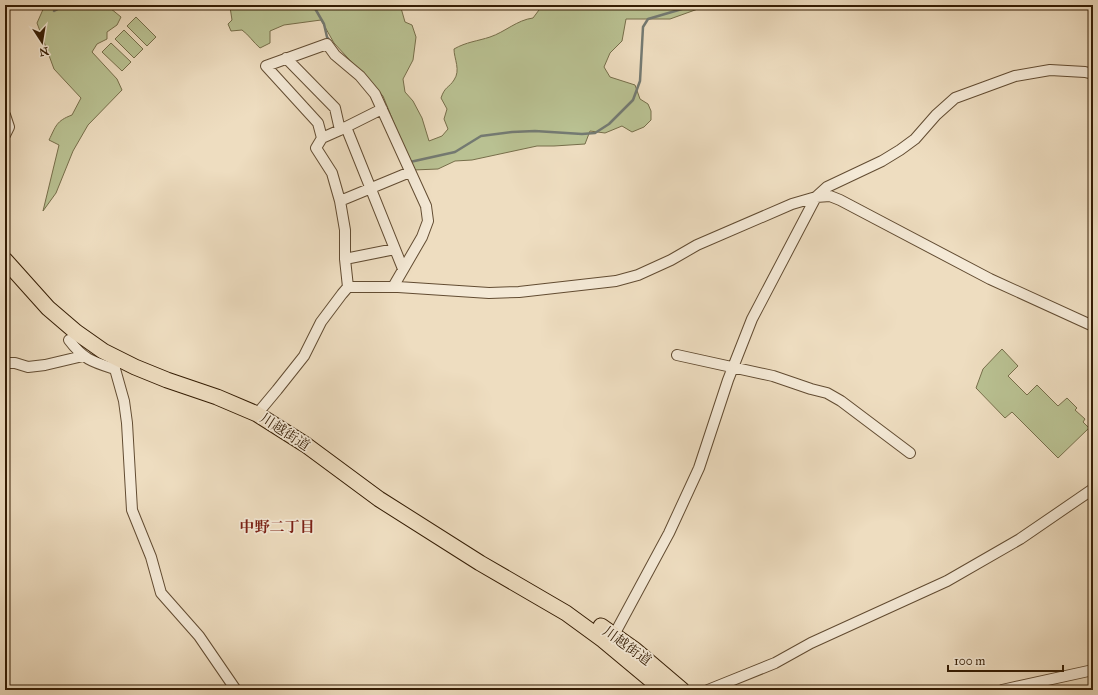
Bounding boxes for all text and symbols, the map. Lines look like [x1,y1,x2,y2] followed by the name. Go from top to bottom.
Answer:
[22,22,62,62] north arrow
[37,44,50,59] text: N
[257,410,313,454] street label: 川越街道
[239,518,315,536] district label: 中野二丁目
[599,623,655,669] street label: 川越街道
[948,647,1063,673] scale bar
[954,654,985,668] text: 100 m

